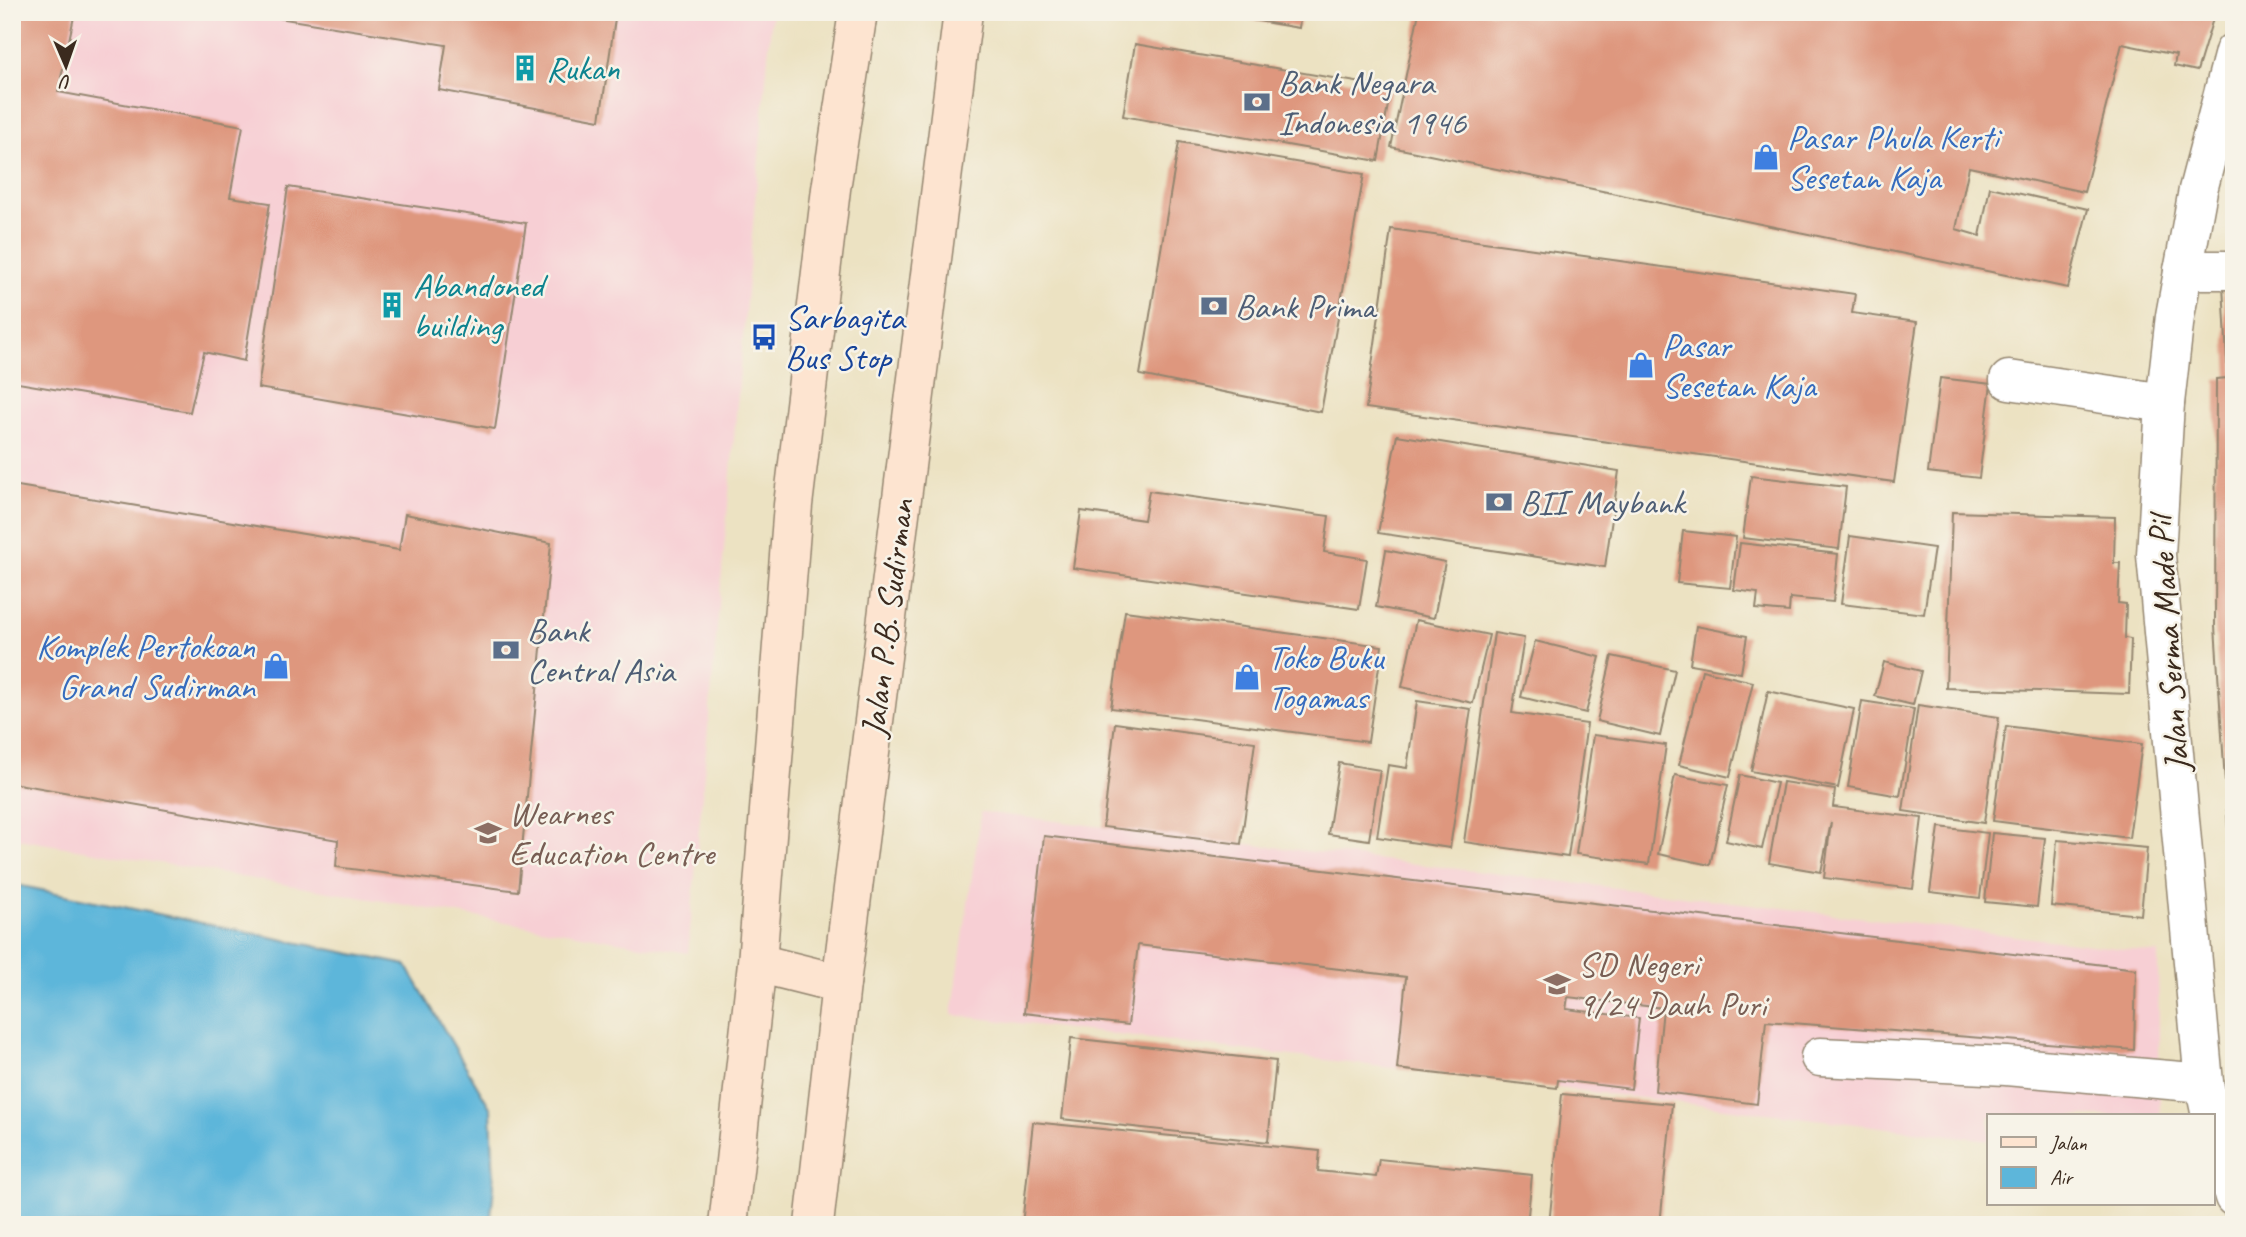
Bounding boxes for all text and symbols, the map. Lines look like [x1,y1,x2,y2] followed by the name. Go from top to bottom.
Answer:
[32,32,102,102] north arrow
[546,46,620,91] place label: Rukan
[510,53,540,83] building icon: Rukan
[1278,60,1467,145] place label: Bank Negara Indonesia 1946
[58,70,72,94] text: U
[1242,87,1272,117] bank icon: Bank Negara Indonesia 1946
[1787,115,2003,200] place label: Pasar Phula Kerti Sesetan Kaja
[1751,142,1781,172] shop icon: Pasar Phula Kerti Sesetan Kaja
[413,263,549,348] place label: Abandoned building
[1235,284,1377,329] place label: Bank Prima
[377,290,407,320] building icon: Abandoned building
[1199,291,1229,321] bank icon: Bank Prima
[785,295,907,380] place label: Sarbagita Bus Stop
[749,322,779,352] bus stop icon: Sarbagita Bus Stop
[1662,323,1818,408] place label: Pasar Sesetan Kaja
[1626,350,1656,380] shop icon: Pasar Sesetan Kaja
[1520,480,1688,525] place label: BII Maybank
[1484,487,1514,517] bank icon: BII Maybank
[850,496,925,741] street label: Jalan P.B. Sudirman
[2137,509,2200,775] street label: Jalan Serma Made Pil
[527,608,677,693] place label: Bank Central Asia
[36,624,256,709] place label: Komplek Pertokoan Grand Sudirman
[491,635,521,665] bank icon: Bank Central Asia
[1268,635,1385,720] place label: Toko Buku Togamas
[261,651,291,681] shop icon: Komplek Pertokoan Grand Sudirman
[1232,662,1262,692] shop icon: Toko Buku Togamas
[509,791,717,876] place label: Wearnes Education Centre
[473,818,503,848] school or university icon: Wearnes Education Centre
[1578,942,1770,1027] place label: SD Negeri 9/24 Dauh Puri
[1542,969,1572,999] school or university icon: SD Negeri 9/24 Dauh Puri
[1987,1114,2214,1206] legend
[2049,1130,2087,1156] text: Jalan
[2050,1164,2074,1190] text: Air

